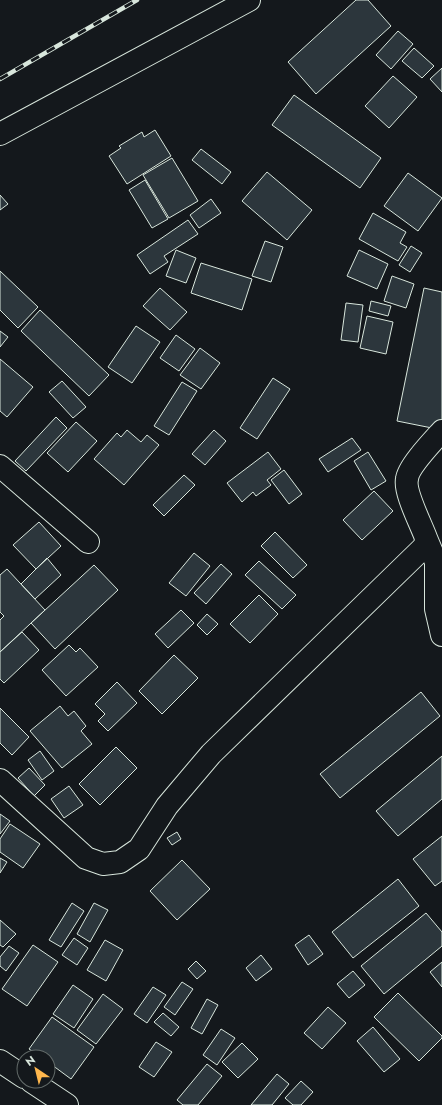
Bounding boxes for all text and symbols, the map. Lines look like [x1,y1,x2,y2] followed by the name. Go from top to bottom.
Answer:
[16,1049,56,1089] north arrow
[22,1052,38,1070] text: N

